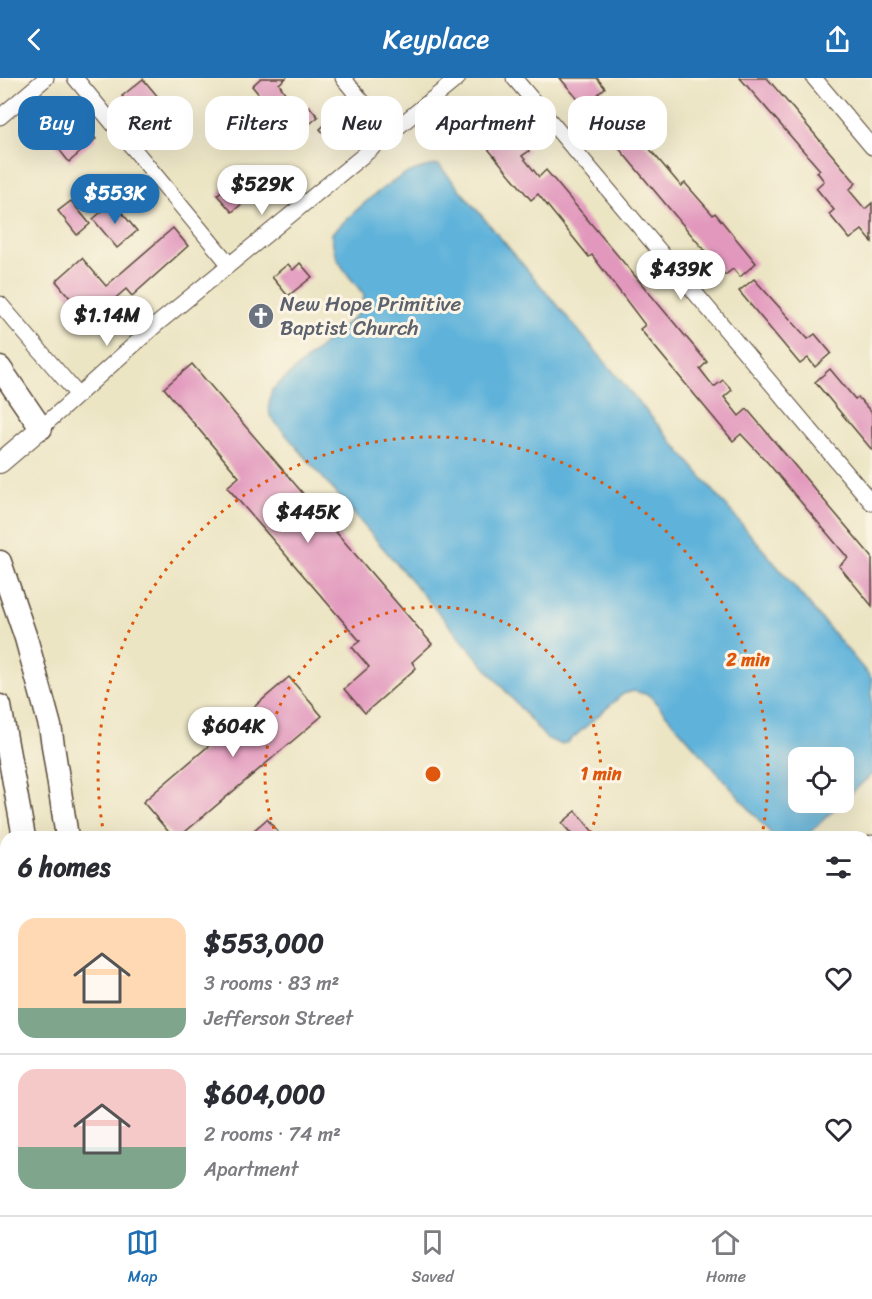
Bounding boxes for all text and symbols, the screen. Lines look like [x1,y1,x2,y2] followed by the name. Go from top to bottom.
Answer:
[383,15,489,63] text: Keyplace
[18,23,51,56] icon: back
[821,23,854,56] icon: share
[18,96,95,150] chip: Buy
[107,96,193,150] chip: Rent
[205,96,309,150] chip: Filters
[321,96,403,150] chip: New
[415,96,556,150] chip: Apartment
[568,96,667,150] chip: House
[220,165,304,216] pin: $529K
[231,167,293,202] text: $529K
[73,174,157,225] pin: $553K
[84,176,146,211] text: $553K
[639,250,723,301] pin: $439K
[650,252,712,287] text: $439K
[280,285,462,347] place label: New Hope Primitive Baptist Church
[58,296,156,347] pin: $1.14M
[74,298,140,333] text: $1.14M
[246,301,276,331] church icon: New Hope Primitive Baptist Church
[266,493,350,544] pin: $445K
[277,495,339,530] text: $445K
[725,644,770,676] text: 2 min
[191,707,275,758] pin: $604K
[202,709,264,744] text: $604K
[788,747,854,813] map controls
[788,747,854,813] button: locate
[581,758,622,790] text: 1 min
[423,764,443,784] centre of rings
[18,844,110,890] text: 6 homes
[822,851,855,884] icon: filters
[204,920,324,966] text: $553,000
[66,942,138,1014] icon: home
[822,962,855,995] icon: heart
[204,966,339,1001] text: 3 rooms · 83 m²
[204,1001,353,1036] text: Jefferson Street
[204,1071,325,1117] text: $604,000
[66,1093,138,1165] icon: home
[822,1113,855,1146] icon: heart
[204,1117,341,1152] text: 2 rooms · 74 m²
[204,1152,298,1187] text: Apartment
[126,1226,159,1291] tab: Map
[411,1226,454,1291] tab: Saved
[706,1226,746,1291] tab: Home

